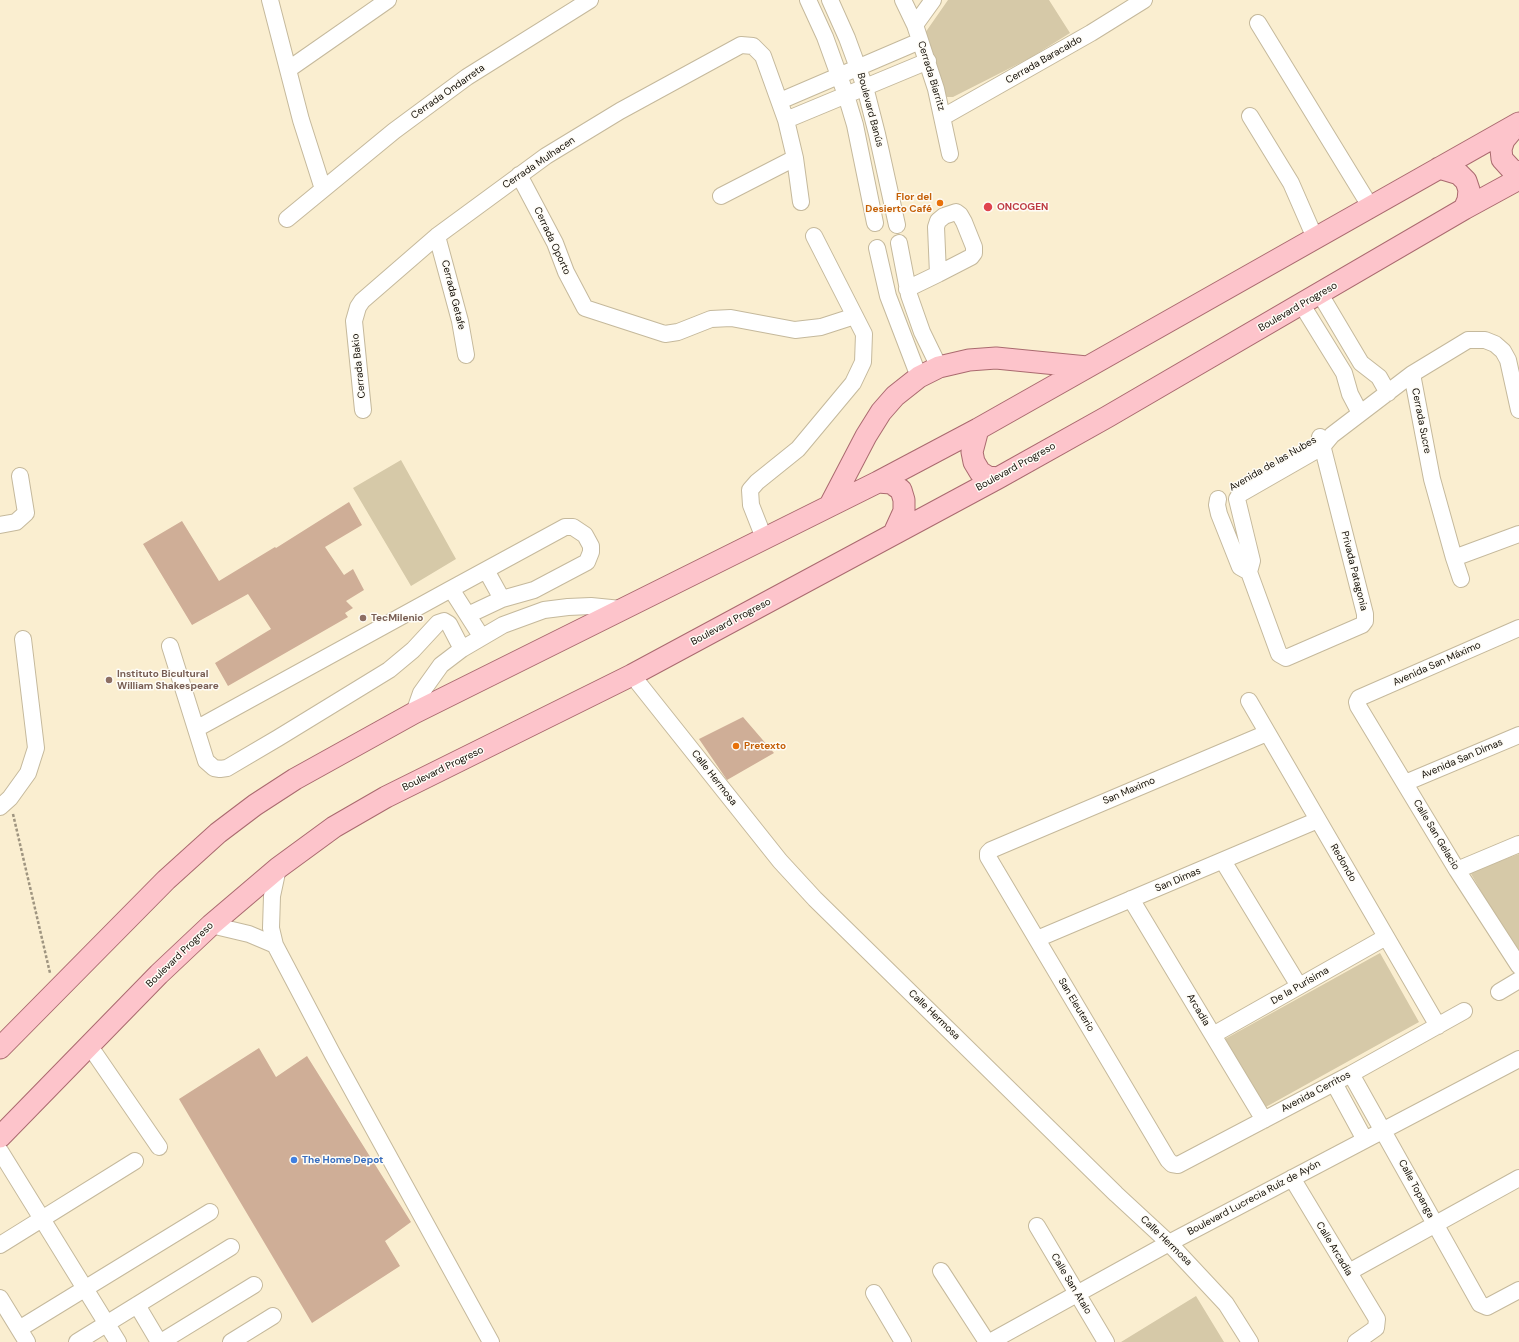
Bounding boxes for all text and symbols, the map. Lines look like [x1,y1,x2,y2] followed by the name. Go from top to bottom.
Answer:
[1004,33,1084,87] street label: Cerrada Baracaldo
[915,40,947,112] street label: Cerrada Biarritz
[409,62,487,122] street label: Cerrada Ondarreta
[854,72,886,148] street label: Boulevard Banús
[501,134,577,192] street label: Cerrada Mulhacen
[865,191,932,214] place label: Flor del Desierto Café
[935,198,945,208] marker: Flor del Desierto Café
[982,201,994,213] marker: ONCOGEN
[997,201,1048,213] place label: ONCOGEN
[531,205,573,277] street label: Cerrada Oporto
[439,259,467,331] street label: Cerrada Getafe
[1256,280,1340,334] street label: Boulevard Progreso
[350,333,368,399] street label: Cerrada Bakio
[1409,387,1433,455] street label: Cerrada Sucre
[1227,434,1319,494] street label: Avenida de las Nubes
[974,440,1058,494] street label: Boulevard Progreso
[1338,530,1370,612] street label: Privada Patagonia
[689,596,773,648] street label: Boulevard Progreso
[371,612,423,624] place label: TecMilenio
[358,613,368,623] marker: TecMilenio
[1391,639,1483,689] street label: Avenida San Máximo
[117,668,219,692] place label: Instituto Bicultural William Shakespeare
[104,675,114,685] marker: Instituto Bicultural William Shakespeare
[1419,736,1505,782] street label: Avenida San Dimas
[744,740,786,752] place label: Pretexto
[731,741,741,751] marker: Pretexto
[400,744,486,794] street label: Boulevard Progreso
[689,748,739,808] street label: Calle Hermosa
[1101,775,1157,807] street label: San Maximo
[1410,798,1462,872] street label: Calle San Gelacio
[1327,842,1359,884] street label: Redondo
[1153,865,1203,895] street label: San Dimas
[144,920,216,990] street label: Boulevard Progreso
[1269,965,1331,1007] street label: De la Purísima
[1055,976,1097,1034] street label: San Eleuterio
[906,987,962,1043] street label: Calle Hermosa
[1184,992,1212,1028] street label: Arcadia
[1279,1069,1353,1115] street label: Avenida Cerritos
[302,1154,383,1166] place label: The Home Depot
[289,1155,299,1165] marker: The Home Depot
[1185,1158,1323,1238] street label: Boulevard Lucrecia Ruíz de Ayón
[1396,1158,1436,1220] street label: Calle Topanga
[1138,1213,1194,1269] street label: Calle Hermosa
[1313,1220,1355,1278] street label: Calle Arcadia
[1048,1251,1094,1317] street label: Calle San Atalo

